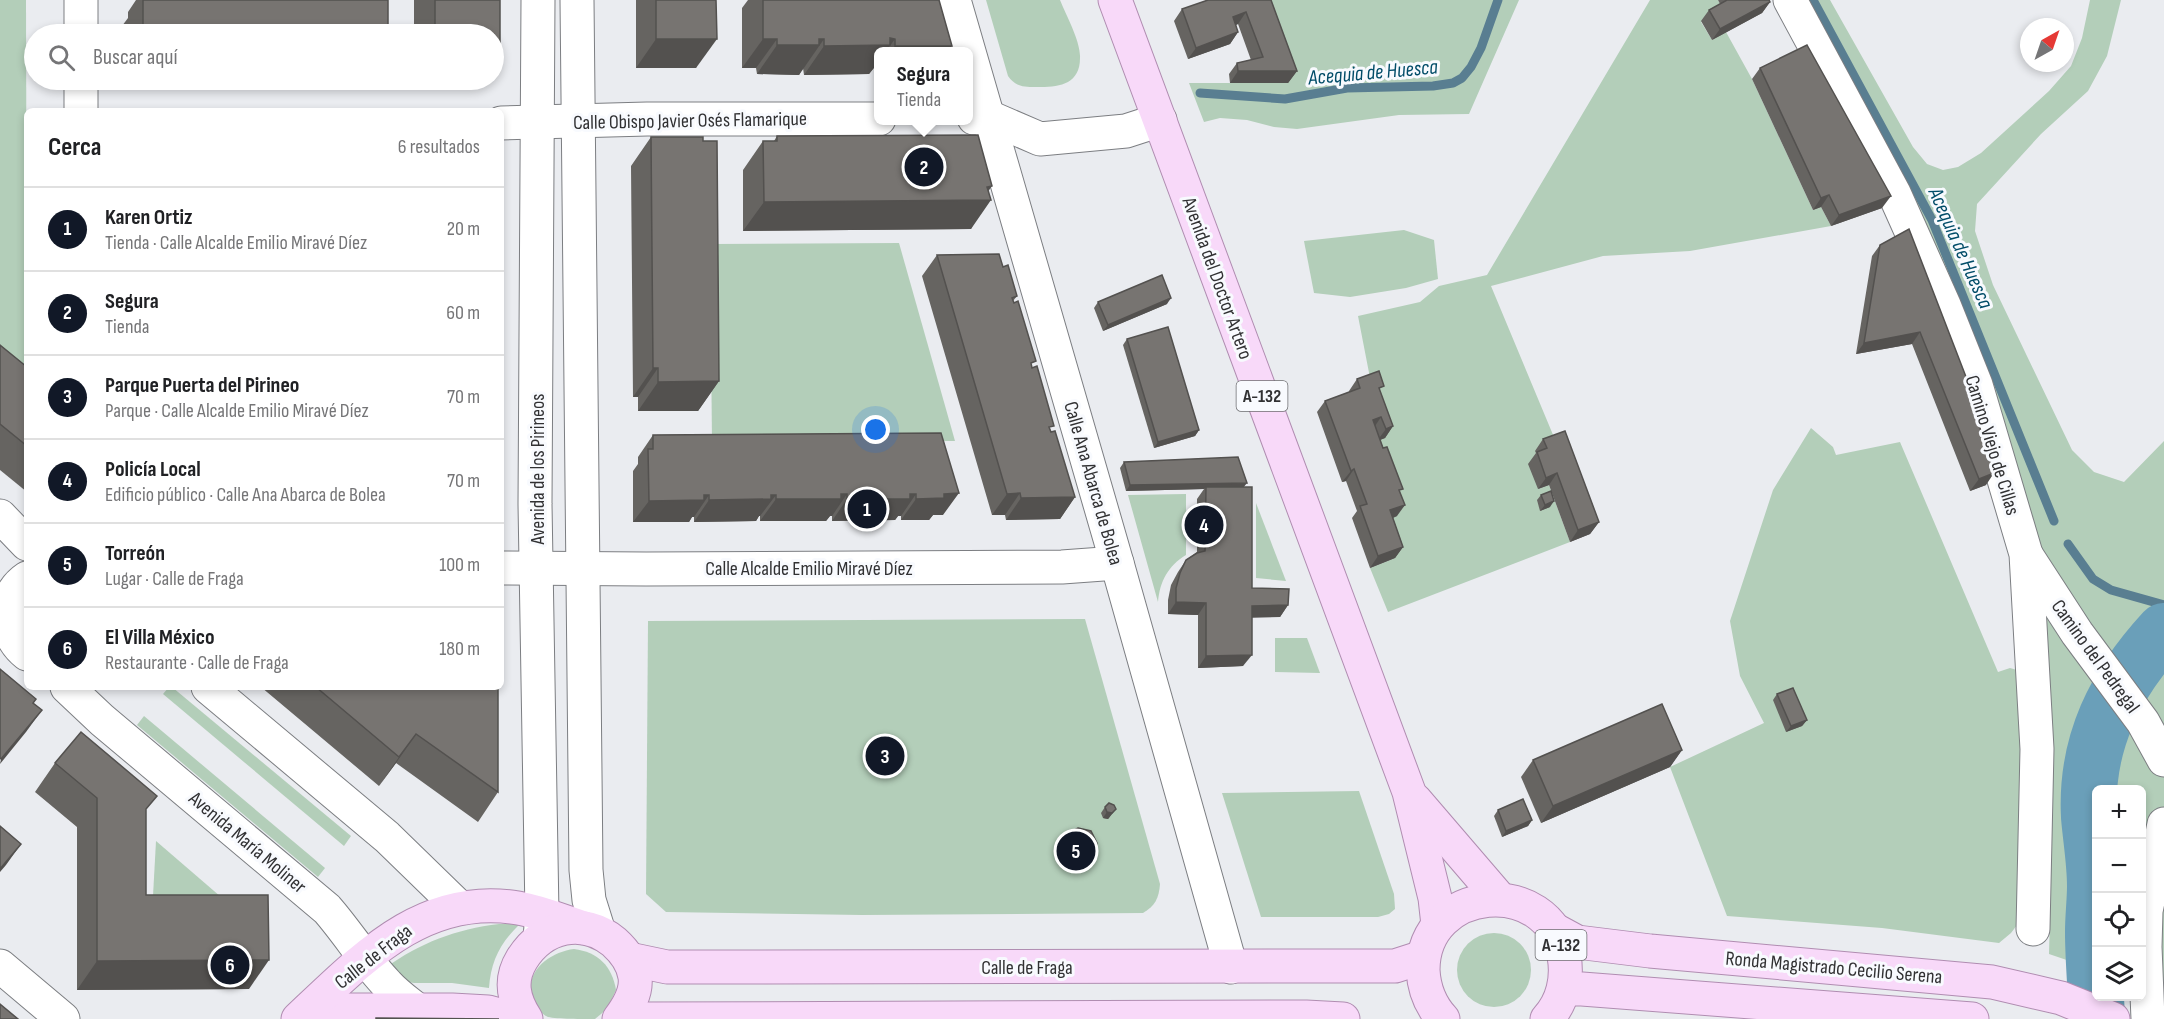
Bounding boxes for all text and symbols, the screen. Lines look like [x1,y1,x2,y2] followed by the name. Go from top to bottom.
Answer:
[2020,18,2074,72] north arrow
[24,24,504,90] search box
[45,41,78,74] icon: search
[93,44,178,71] text: Buscar aquí
[874,47,973,125] popup
[1306,54,1439,91] water label: Acequia de Huesca
[897,61,950,88] text: Segura
[897,88,941,112] text: Tienda
[573,107,807,135] street label: Calle Obispo Javier Osés Flamarique
[48,132,101,163] text: Cerca
[398,135,480,159] text: 6 resultados
[904,144,944,190] pin: 2
[1922,183,1999,313] water label: Acequia de Huesca
[1176,193,1257,363] street label: Avenida del Doctor Artero
[105,204,193,231] text: Karen Ortiz
[64,217,71,241] text: 1
[447,217,480,241] text: 20 m
[105,231,367,255] text: Tienda · Calle Alcalde Emilio Miravé Díez
[105,288,159,315] text: Segura
[63,301,72,325] text: 2
[446,301,480,325] text: 60 m
[105,315,149,339] text: Tienda
[105,372,299,399] text: Parque Puerta del Pirineo
[1959,373,2025,518] street label: Camino Viejo de Cillas
[1236,381,1288,411] road number: A-132
[63,385,72,409] text: 3
[447,385,480,409] text: 70 m
[526,393,550,546] street label: Avenida de los Pirineos
[105,399,369,423] text: Parque · Calle Alcalde Emilio Miravé Díez
[1058,399,1128,568] street label: Calle Ana Abarca de Bolea
[861,415,890,444] your location
[105,456,201,483] text: Policía Local
[63,469,72,493] text: 4
[447,469,480,493] text: 70 m
[105,483,386,507] text: Edificio público · Calle Ana Abarca de Bolea
[848,486,886,532] pin: 1
[1184,502,1224,548] pin: 4
[105,540,165,567] text: Torreón
[63,553,72,577] text: 5
[439,553,480,577] text: 100 m
[705,557,913,581] street label: Calle Alcalde Emilio Miravé Díez
[105,567,244,591] text: Lugar · Calle de Fraga
[2046,595,2144,718] street label: Camino del Pedregal
[105,624,215,651] text: El Villa México
[63,637,72,661] text: 6
[439,637,480,661] text: 180 m
[105,651,289,675] text: Restaurante · Calle de Fraga
[866,734,904,778] pin: 3
[2092,785,2146,1001] map controls
[2092,785,2146,839] button: +
[183,786,311,899] street label: Avenida María Moliner
[1056,828,1096,874] pin: 5
[2092,839,2146,893] button: −
[2092,893,2146,947] button: locate
[330,919,417,994] street label: Calle de Fraga
[1536,930,1586,960] road number: A-132
[210,942,250,988] pin: 6
[1725,947,1943,989] street label: Ronda Magistrado Cecilio Serena
[2092,947,2146,1001] button: layers
[981,956,1073,980] street label: Calle de Fraga

